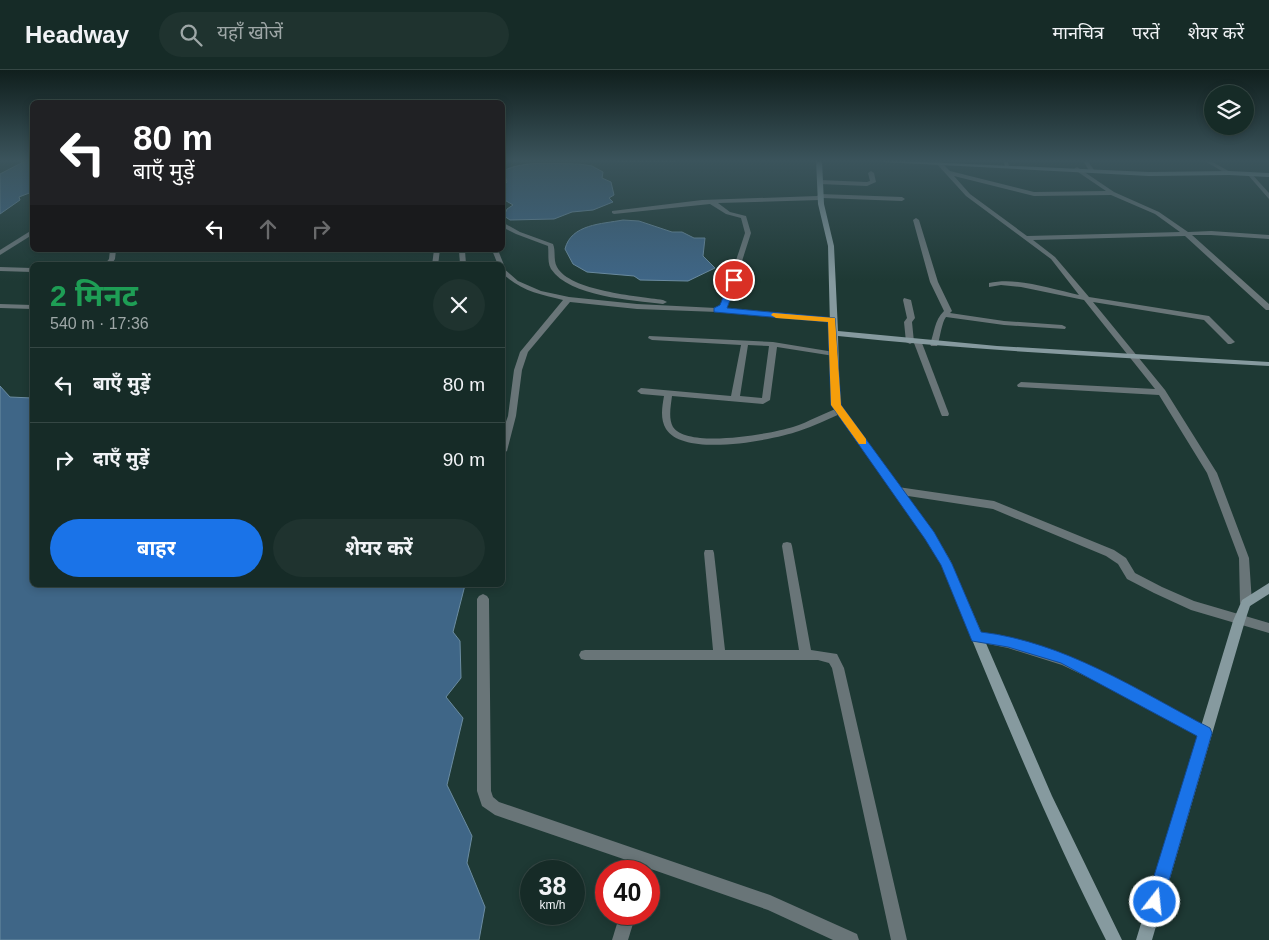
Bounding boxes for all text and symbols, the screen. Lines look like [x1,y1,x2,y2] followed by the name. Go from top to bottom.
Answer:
[159,12,509,57] search box
[25,21,129,48] text: Headway
[177,21,205,49] icon: search
[217,22,283,43] text: यहाँ खोजें
[1052,23,1104,43] text: मानचित्र
[1132,23,1160,43] text: परतें
[1188,23,1244,43] text: शेयर करें
[1204,85,1254,135] map controls
[1204,85,1254,135] button: layers
[133,118,213,157] text: 80 m
[50,120,115,185] icon: left
[133,159,194,184] text: बाएँ मुड़ें
[201,215,229,243] icon: left
[254,215,282,243] icon: ahead
[307,215,335,243] icon: right
[713,259,755,301] pin
[720,266,748,294] icon: arrive
[50,279,138,312] text: 2 मिनट
[433,279,485,331] button: close
[50,315,149,332] text: 540 m · 17:36
[50,371,78,399] icon: left
[93,373,150,394] text: बाएँ मुड़ें
[443,374,485,395] text: 80 m
[50,446,78,474] icon: right
[93,448,149,469] text: दाएँ मुड़ें
[443,449,485,470] text: 90 m
[50,519,263,577] button: बाहर
[273,519,485,577] button: शेयर करें
[595,860,660,925] speed limit sign: 40
[539,872,566,900] text: 38
[1128,875,1180,927] position arrow
[539,898,566,912] text: km/h

